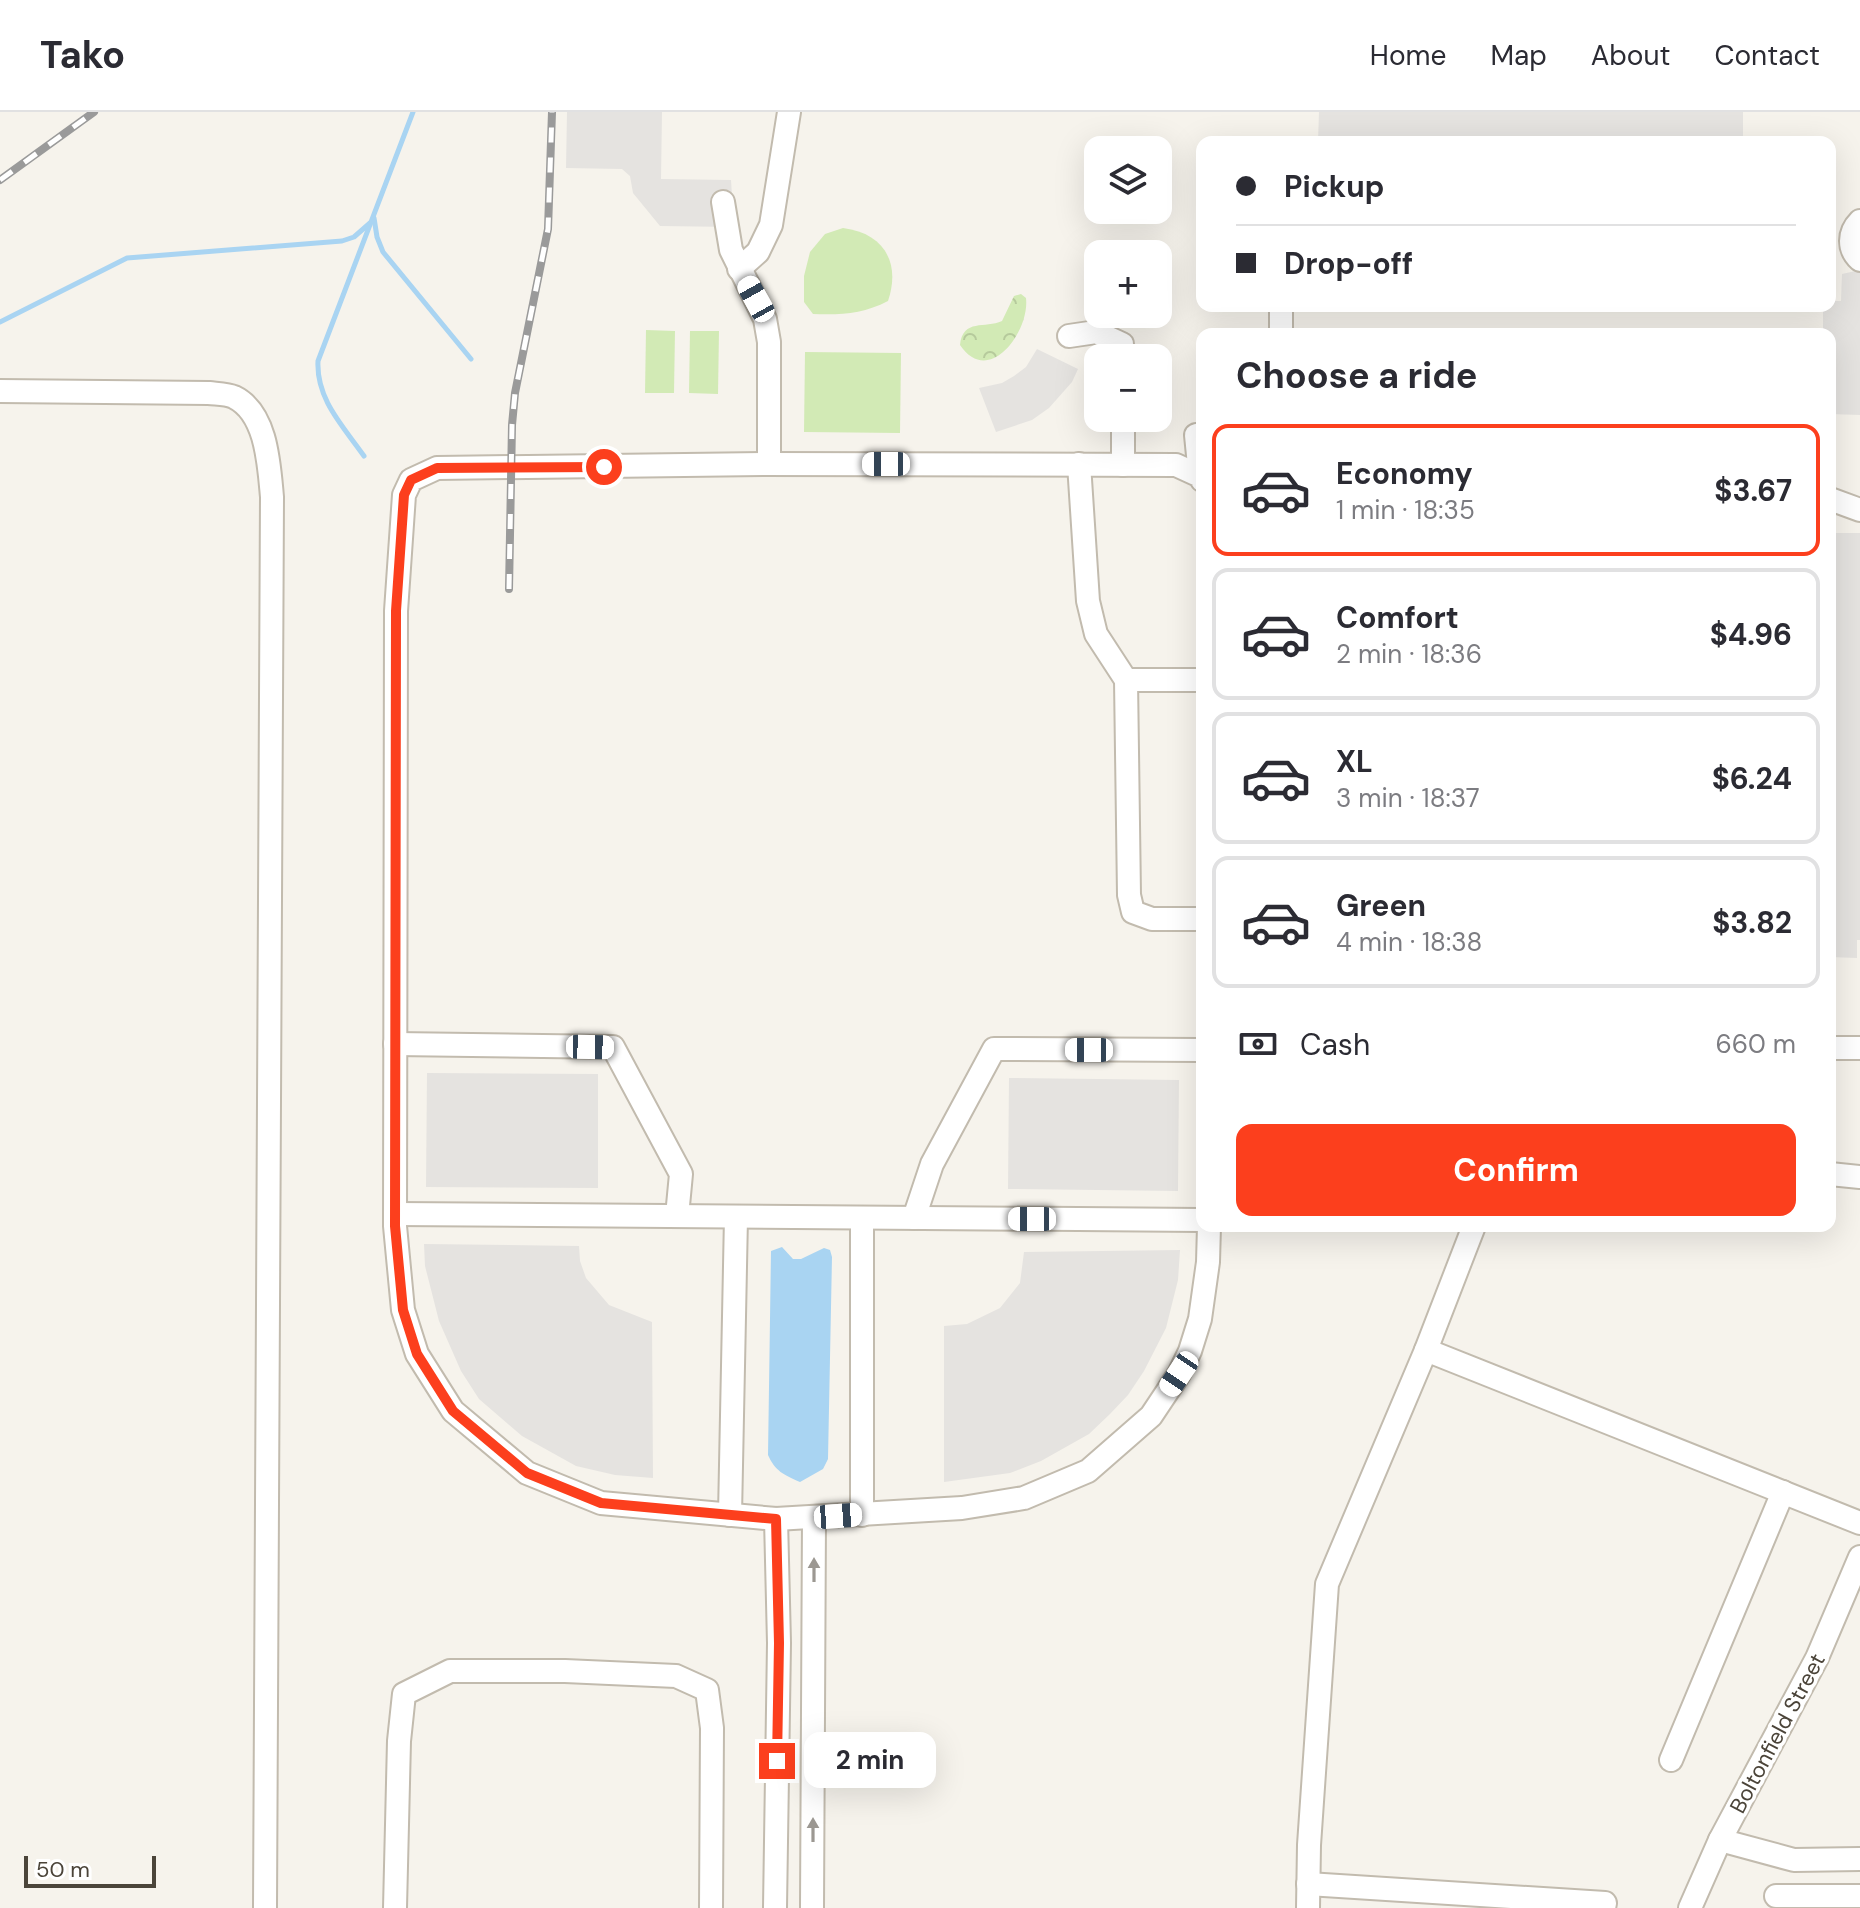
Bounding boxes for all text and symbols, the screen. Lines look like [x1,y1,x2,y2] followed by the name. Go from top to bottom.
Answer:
[40,30,125,80] text: Tako
[1370,37,1446,74] text: Home
[1490,37,1547,74] text: Map
[1591,37,1670,74] text: About
[1714,37,1820,74] text: Contact
[1084,136,1172,432] map controls
[1084,136,1172,224] button: layers
[1284,167,1384,206] text: Pickup
[1084,240,1172,328] button: +
[1284,244,1413,283] text: Drop-off
[734,272,778,326] car
[1084,344,1172,432] button: −
[1236,352,1477,399] text: Choose a ride
[586,449,622,485] route start
[862,452,910,476] car
[1240,454,1312,526] icon: car
[1336,454,1473,493] text: Economy
[1714,471,1792,510] text: $3.67
[1336,493,1475,527] text: 1 min · 18:35
[1240,598,1312,670] icon: car
[1336,598,1459,637] text: Comfort
[1710,615,1792,654] text: $4.96
[1336,637,1482,671] text: 2 min · 18:36
[1240,742,1312,814] icon: car
[1336,742,1373,781] text: XL
[1712,759,1792,798] text: $6.24
[1336,781,1480,815] text: 3 min · 18:37
[1240,886,1312,958] icon: car
[1336,886,1426,925] text: Green
[1712,903,1792,942] text: $3.82
[1336,925,1482,959] text: 4 min · 18:38
[1236,1022,1280,1066] icon: cash
[1300,1025,1370,1064] text: Cash
[1715,1027,1796,1061] text: 660 m
[566,1035,614,1059] car
[1065,1038,1113,1062] car
[1236,1124,1796,1216] button: Confirm
[1008,1207,1056,1231] car
[1156,1347,1202,1401] car
[813,1502,863,1530] car
[808,1557,820,1582] one-way arrow
[1723,1648,1832,1818] street label: Boltonfield Street
[805,1733,937,1789] callout: 2 min
[759,1743,795,1779] route end
[836,1743,904,1777] text: 2 min
[807,1817,819,1842] one-way arrow
[24,1852,156,1888] scale bar
[36,1855,90,1884] text: 50 m

